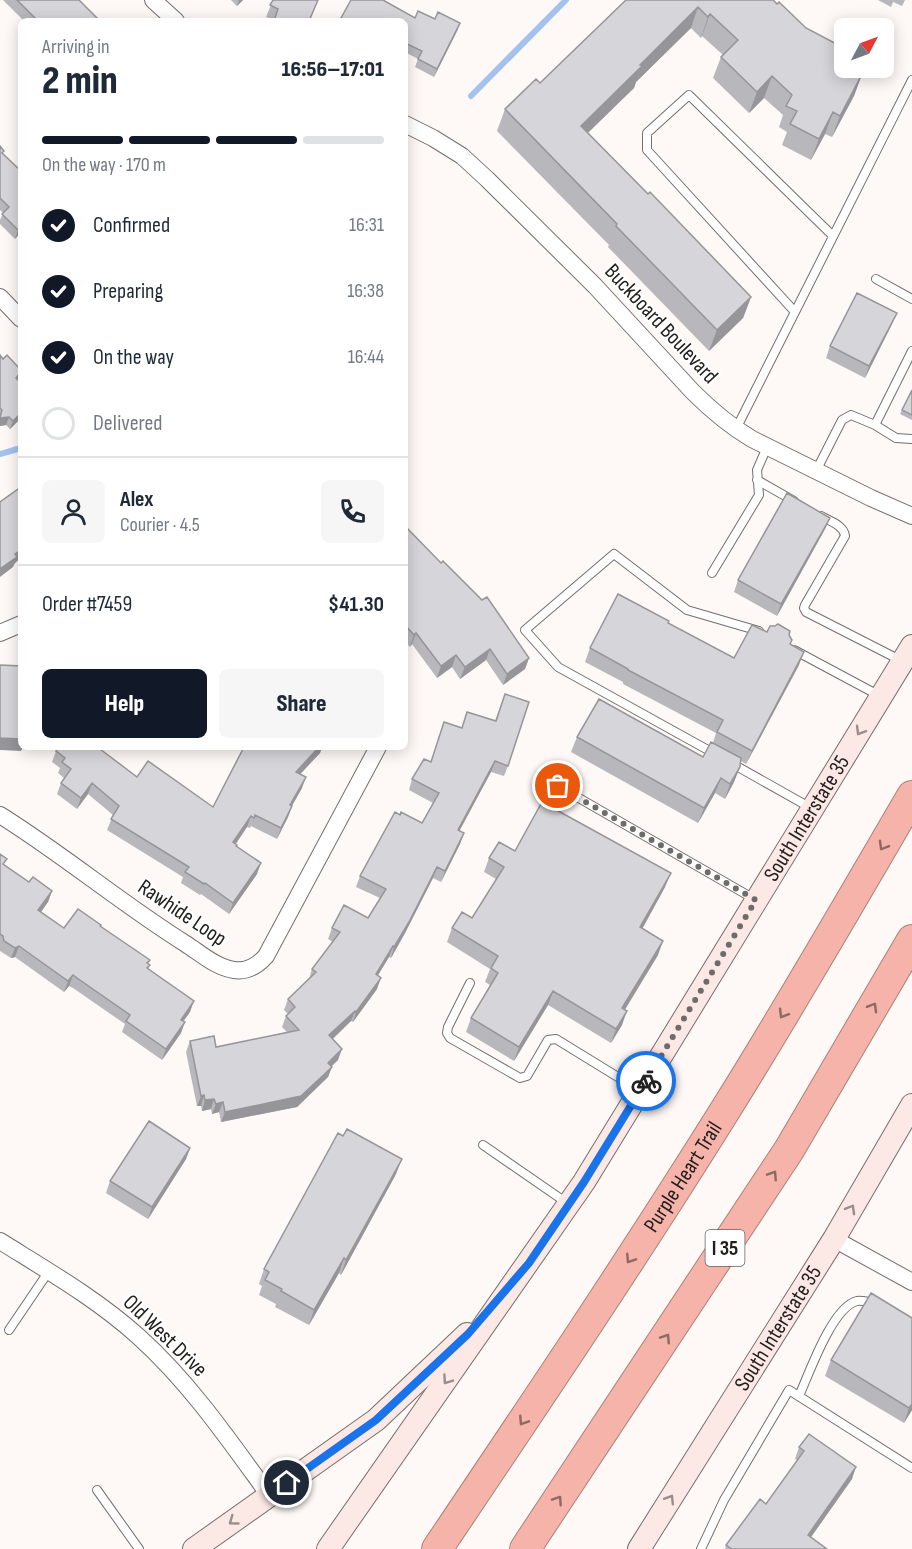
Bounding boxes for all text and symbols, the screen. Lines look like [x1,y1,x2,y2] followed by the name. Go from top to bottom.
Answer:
[834,18,894,78] north arrow
[834,18,894,78] map controls
[42,35,110,59] text: Arriving in
[282,56,384,83] text: 16:56–17:01
[42,58,118,105] text: 2 min
[42,153,166,177] text: On the way · 170 m
[42,209,75,242] icon: check
[93,212,170,239] text: Confirmed
[349,213,384,237] text: 16:31
[599,258,723,390] street label: Buckboard Boulevard
[42,275,75,308] icon: check
[93,278,163,305] text: Preparing
[347,279,384,303] text: 16:38
[42,341,75,374] icon: check
[93,344,174,371] text: On the way
[348,345,384,369] text: 16:44
[93,410,162,437] text: Delivered
[42,480,105,543] button: person
[321,480,384,543] button: phone
[120,486,153,513] text: Alex
[120,513,200,537] text: Courier · 4.5
[42,591,132,618] text: Order #7459
[328,591,384,618] text: $41.30
[42,669,207,738] button: Help
[219,669,384,738] button: Share
[855,725,867,735] one-way arrow
[758,750,856,886] street label: South Interstate 35
[532,760,583,811] pin
[541,769,574,802] icon: bag
[878,840,890,850] one-way arrow
[133,874,231,952] street label: Rawhide Loop
[865,1003,877,1014] one-way arrow
[779,1008,791,1018] one-way arrow
[616,1051,676,1111] courier
[630,1065,663,1098] icon: bike
[638,1117,728,1237] street label: Purple Heart Trail
[766,1171,777,1182] one-way arrow
[844,1205,855,1215] one-way arrow
[706,1230,744,1266] road number: I 35
[626,1252,637,1263] one-way arrow
[729,1260,828,1396] street label: South Interstate 35
[117,1289,213,1383] street label: Old West Drive
[658,1334,670,1344] one-way arrow
[443,1373,454,1384] one-way arrow
[519,1415,530,1426] one-way arrow
[261,1457,312,1508] pin
[270,1466,303,1499] icon: home
[663,1495,674,1506] one-way arrow
[551,1496,562,1507] one-way arrow
[228,1514,239,1525] one-way arrow

